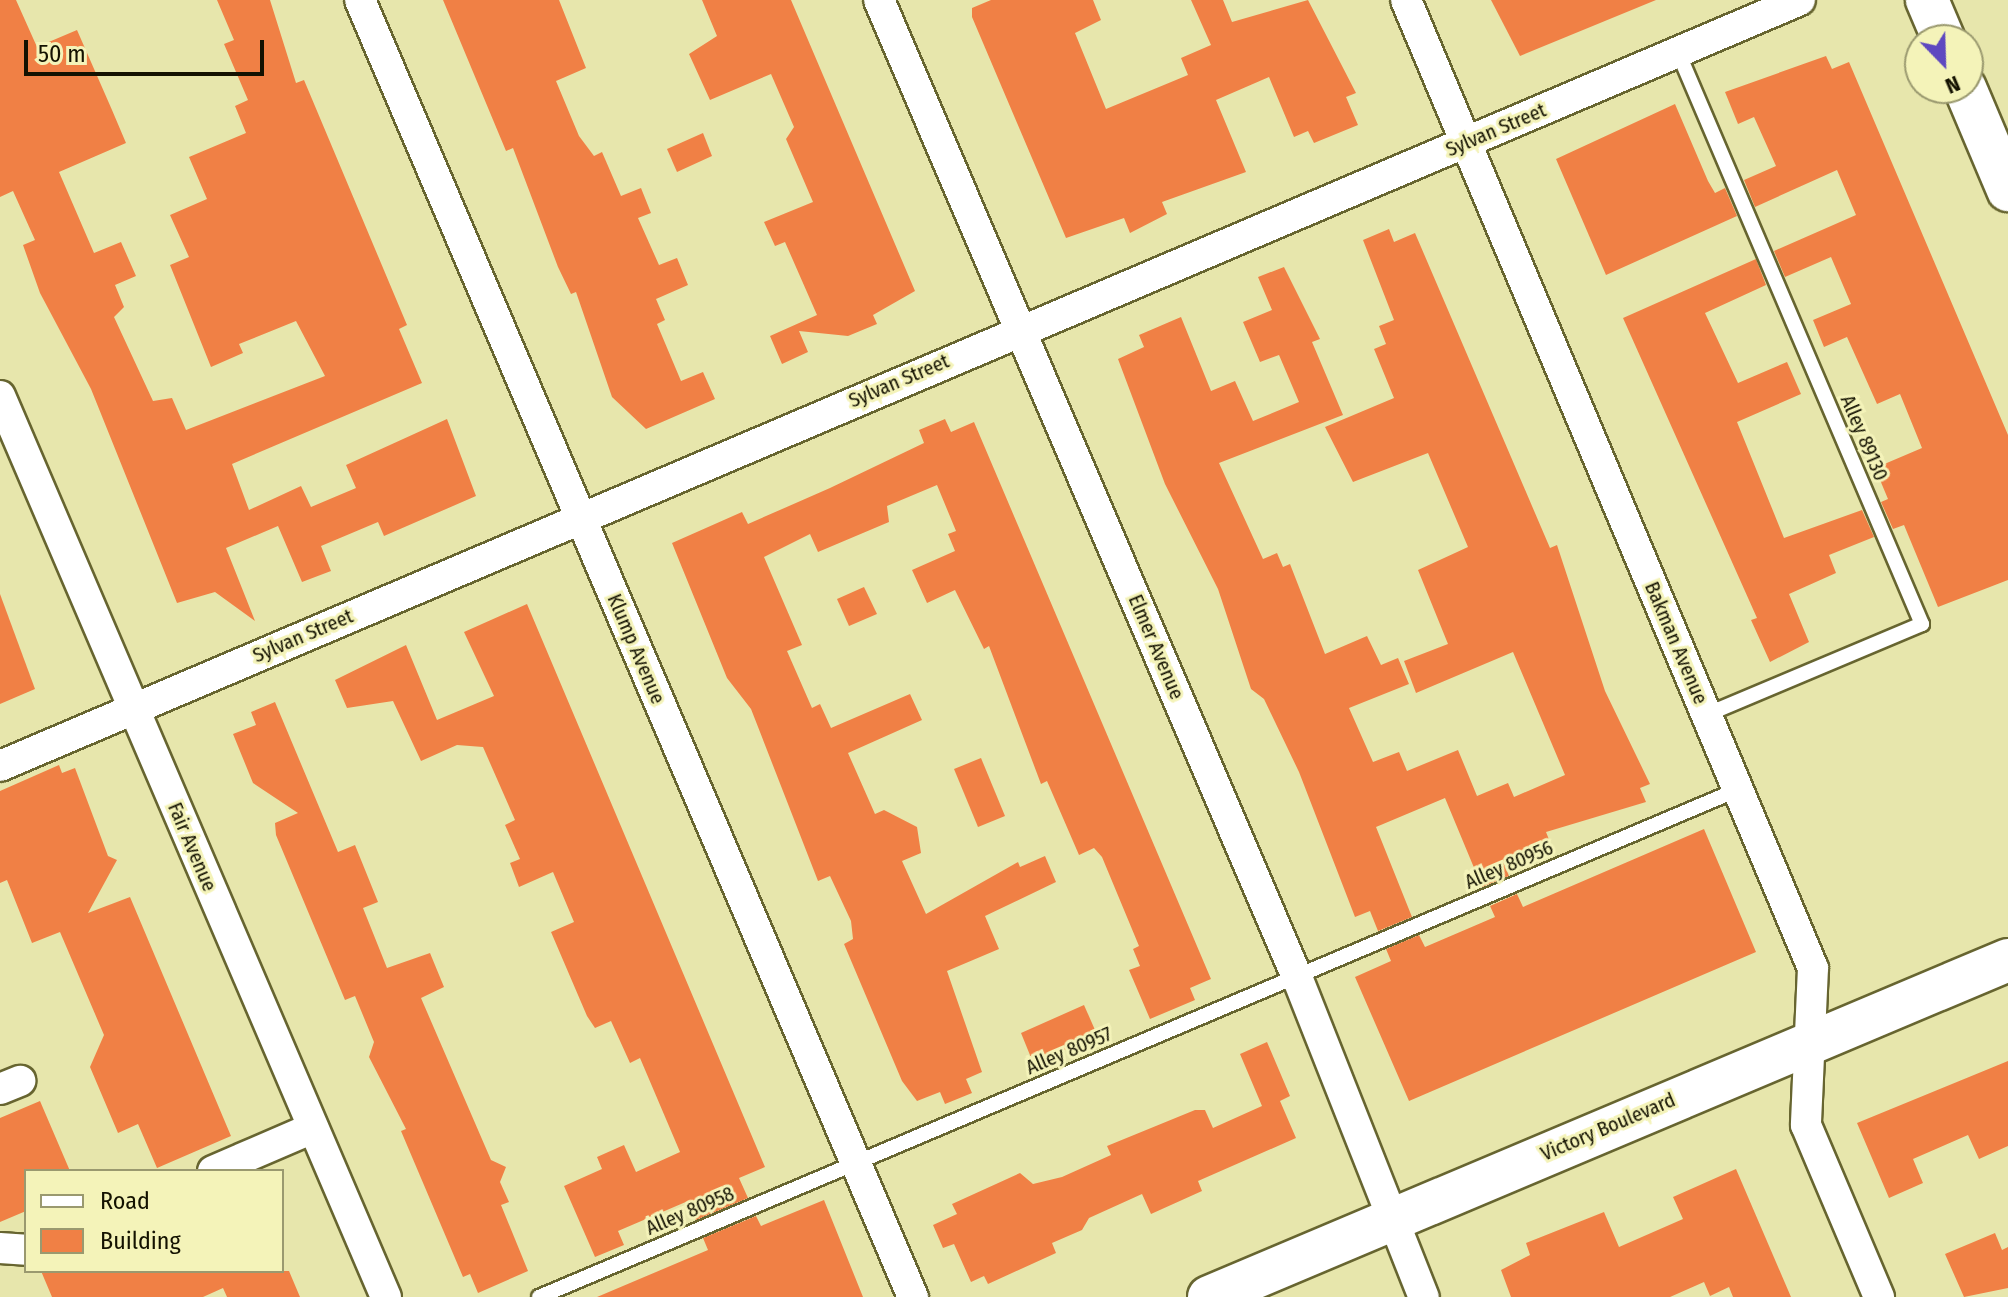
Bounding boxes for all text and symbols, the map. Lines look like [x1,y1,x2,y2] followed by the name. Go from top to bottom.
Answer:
[28,24,268,74] scale bar
[1904,24,1984,104] north arrow
[38,40,86,68] text: 50 m
[1941,70,1964,100] text: N
[1442,98,1550,162] street label: Sylvan Street
[845,349,953,413] street label: Sylvan Street
[1835,392,1893,484] street label: Alley 89130
[1639,578,1713,708] street label: Bakman Avenue
[602,590,670,708] street label: Klump Avenue
[1123,591,1189,703] street label: Elmer Avenue
[249,604,357,668] street label: Sylvan Street
[163,799,221,895] street label: Fair Avenue
[1461,836,1557,894] street label: Alley 80956
[1022,1022,1116,1080] street label: Alley 80957
[1537,1088,1679,1166] street label: Victory Boulevard
[24,1169,284,1273] legend
[642,1182,738,1240] street label: Alley 80958
[100,1187,150,1215] text: Road
[100,1227,181,1255] text: Building

